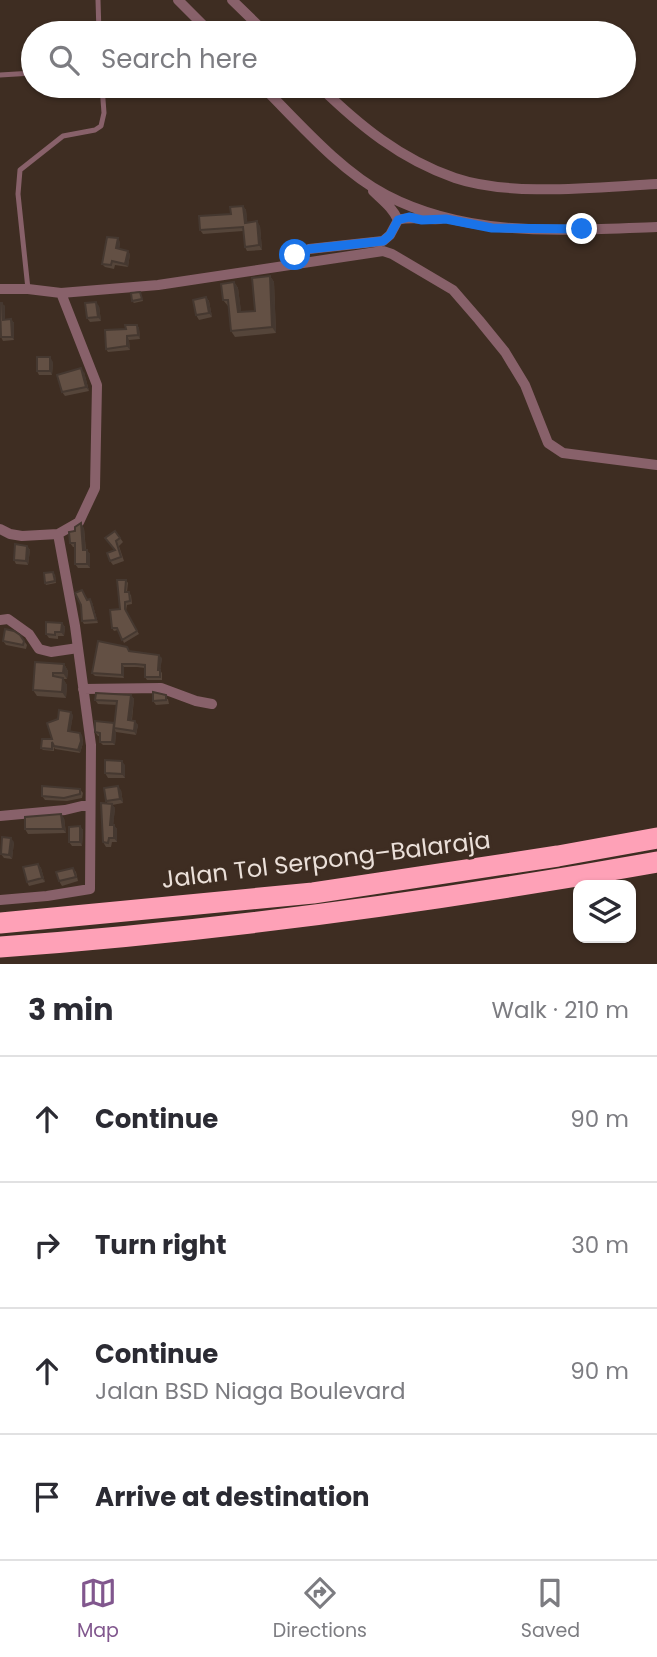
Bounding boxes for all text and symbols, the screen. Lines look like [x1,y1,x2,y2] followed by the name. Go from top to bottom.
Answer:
[21,21,636,98] search box
[45,41,83,79] icon: search
[101,41,258,77] text: Search here
[566,213,597,244] route end
[279,239,310,270] route start
[160,823,492,896] street label: Jalan Tol Serpong–Balaraja
[573,880,636,943] map controls
[573,880,636,943] button: layers
[28,988,113,1031] text: 3 min
[491,994,629,1026] text: Walk · 210 m
[28,1100,66,1138] icon: ahead
[95,1101,218,1137] text: Continue
[570,1103,629,1135] text: 90 m
[28,1226,66,1264] icon: right
[95,1227,227,1263] text: Turn right
[571,1229,629,1261] text: 30 m
[95,1336,218,1372] text: Continue
[28,1352,66,1390] icon: ahead
[570,1355,629,1387] text: 90 m
[95,1375,405,1407] text: Jalan BSD Niaga Boulevard
[28,1478,66,1516] icon: arrive
[95,1479,370,1515] text: Arrive at destination
[77,1574,119,1645] tab: Map
[273,1574,367,1645] tab: Directions
[521,1574,580,1645] tab: Saved

